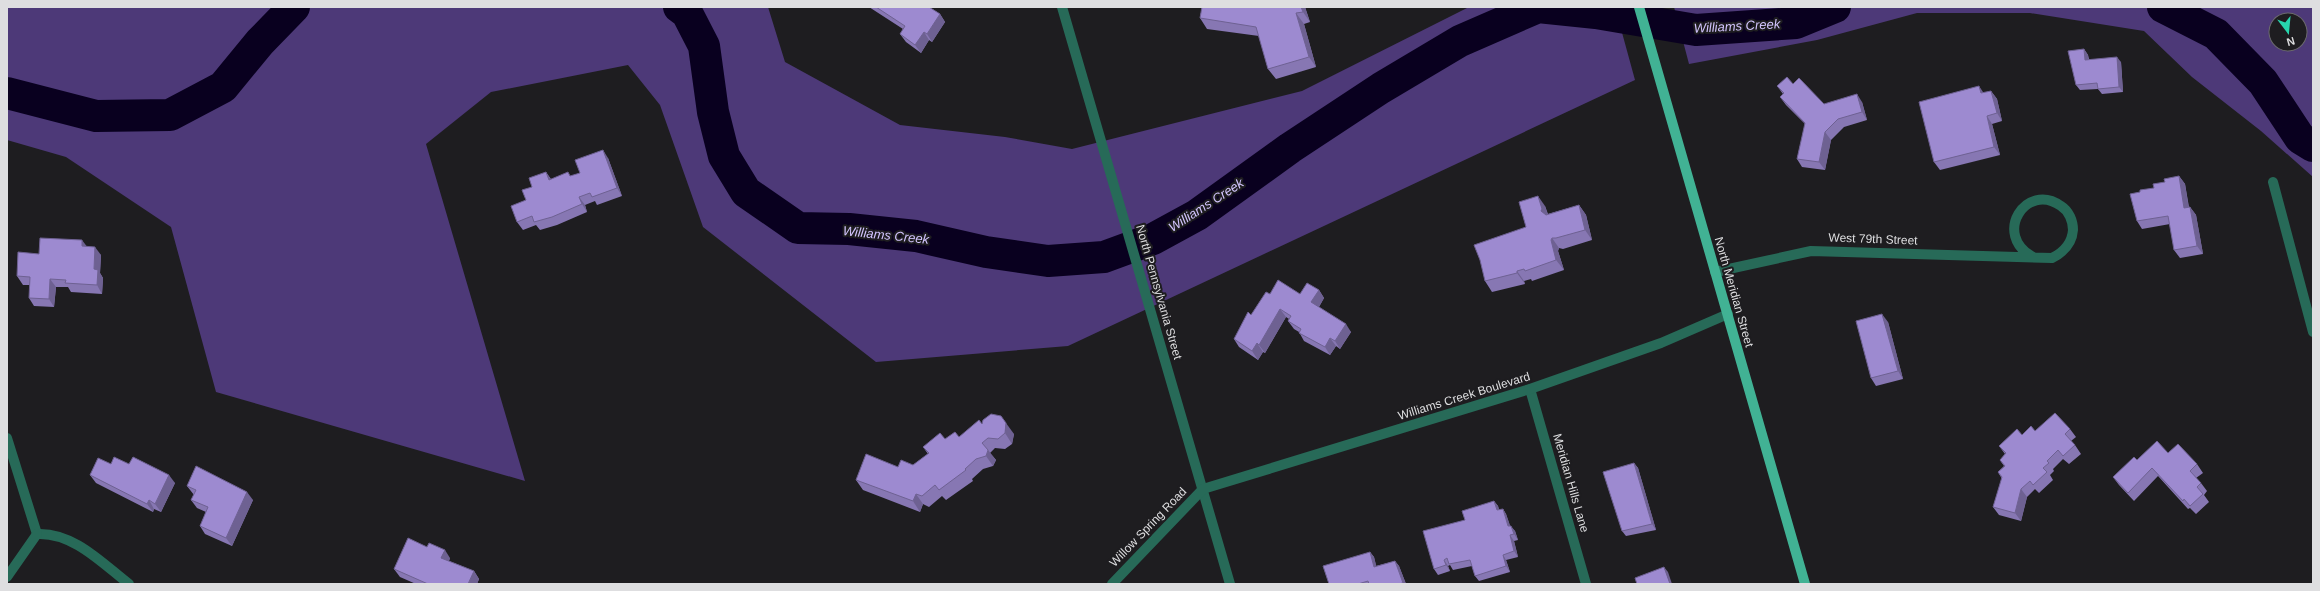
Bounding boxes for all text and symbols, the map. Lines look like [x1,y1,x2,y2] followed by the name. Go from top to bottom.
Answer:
[2268,12,2308,52] north arrow
[1693,16,1782,36] water label: Williams Creek
[2285,35,2296,48] text: N
[1166,174,1248,235] water label: Williams Creek
[842,223,931,247] water label: Williams Creek
[1133,223,1185,362] street label: North Pennsylvania Street
[1828,230,1918,248] street label: West 79th Street
[1712,235,1757,349] street label: North Meridian Street
[1396,369,1532,423] street label: Williams Creek Boulevard
[1550,432,1592,534] street label: Meridian Hills Lane
[1107,484,1189,570] street label: Willow Spring Road

